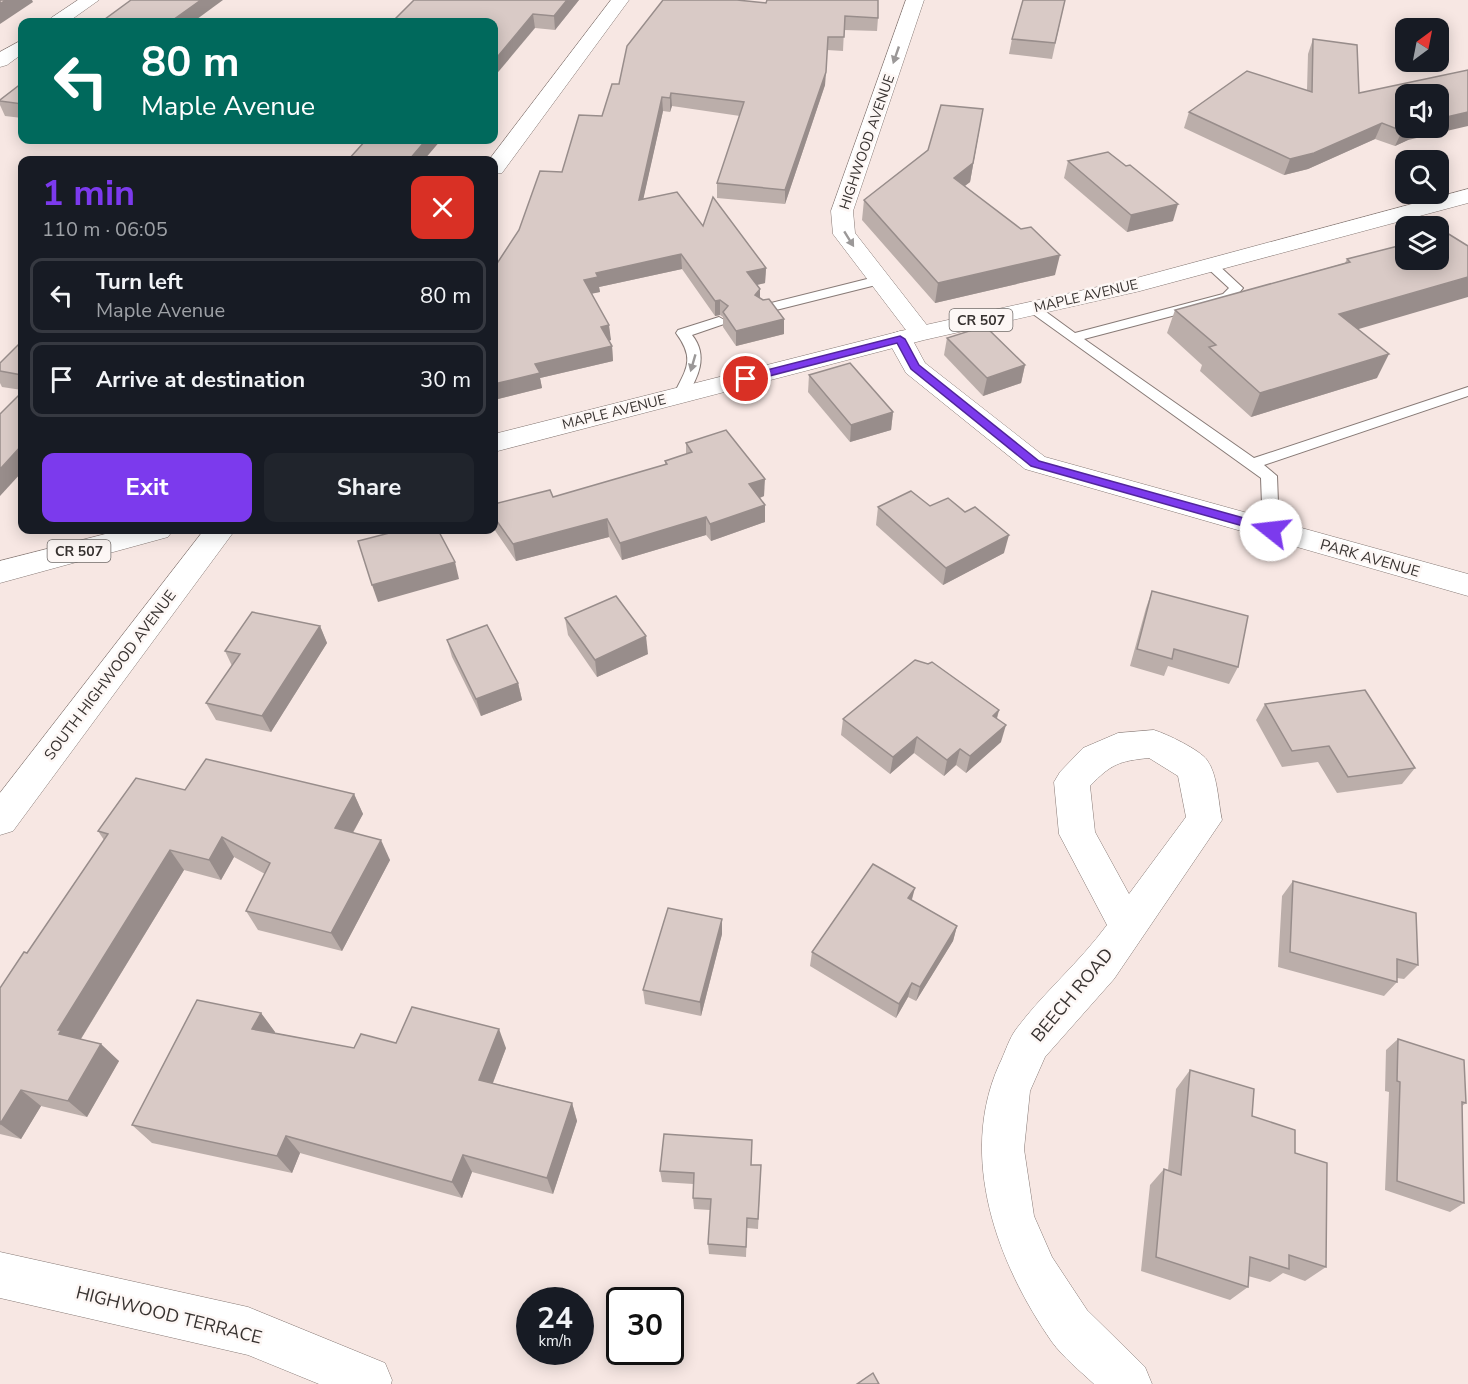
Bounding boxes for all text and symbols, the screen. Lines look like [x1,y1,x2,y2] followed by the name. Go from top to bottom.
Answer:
[1395,18,1449,72] north arrow
[1395,18,1449,270] map controls
[141,34,240,91] text: 80 m
[42,42,120,120] icon: left
[891,46,901,64] one-way arrow
[835,72,899,212] street label: HIGHWOOD AVENUE
[1395,84,1449,138] button: sound
[141,88,315,125] text: Maple Avenue
[1395,150,1449,204] button: search
[42,169,135,218] text: 1 min
[411,176,474,239] button: close
[42,216,168,243] text: 110 m · 06:05
[1395,216,1449,270] button: layers
[844,231,855,247] one-way arrow
[96,267,183,297] text: Turn left
[1032,275,1140,317] street label: MAPLE AVENUE
[45,279,78,312] icon: left
[420,281,471,311] text: 80 m
[96,297,225,324] text: Maple Avenue
[950,309,1012,331] road number: CR 507
[720,353,771,404] pin
[688,354,697,372] one-way arrow
[729,362,762,395] icon: arrive
[45,363,78,396] icon: arrive
[96,365,305,395] text: Arrive at destination
[420,365,471,395] text: 30 m
[560,390,668,434] street label: MAPLE AVENUE
[42,453,252,522] button: Exit
[264,453,474,522] button: Share
[1239,498,1303,562] position arrow
[1318,534,1422,582] street label: PARK AVENUE
[48,540,110,562] road number: CR 507
[40,586,180,764] street label: SOUTH HIGHWOOD AVENUE
[1026,943,1118,1047] street label: BEECH ROAD
[73,1280,265,1350] street label: HIGHWOOD TERRACE
[606,1287,684,1365] speed limit sign: 30
[537,1298,573,1339] text: 24
[538,1331,572,1351] text: km/h

